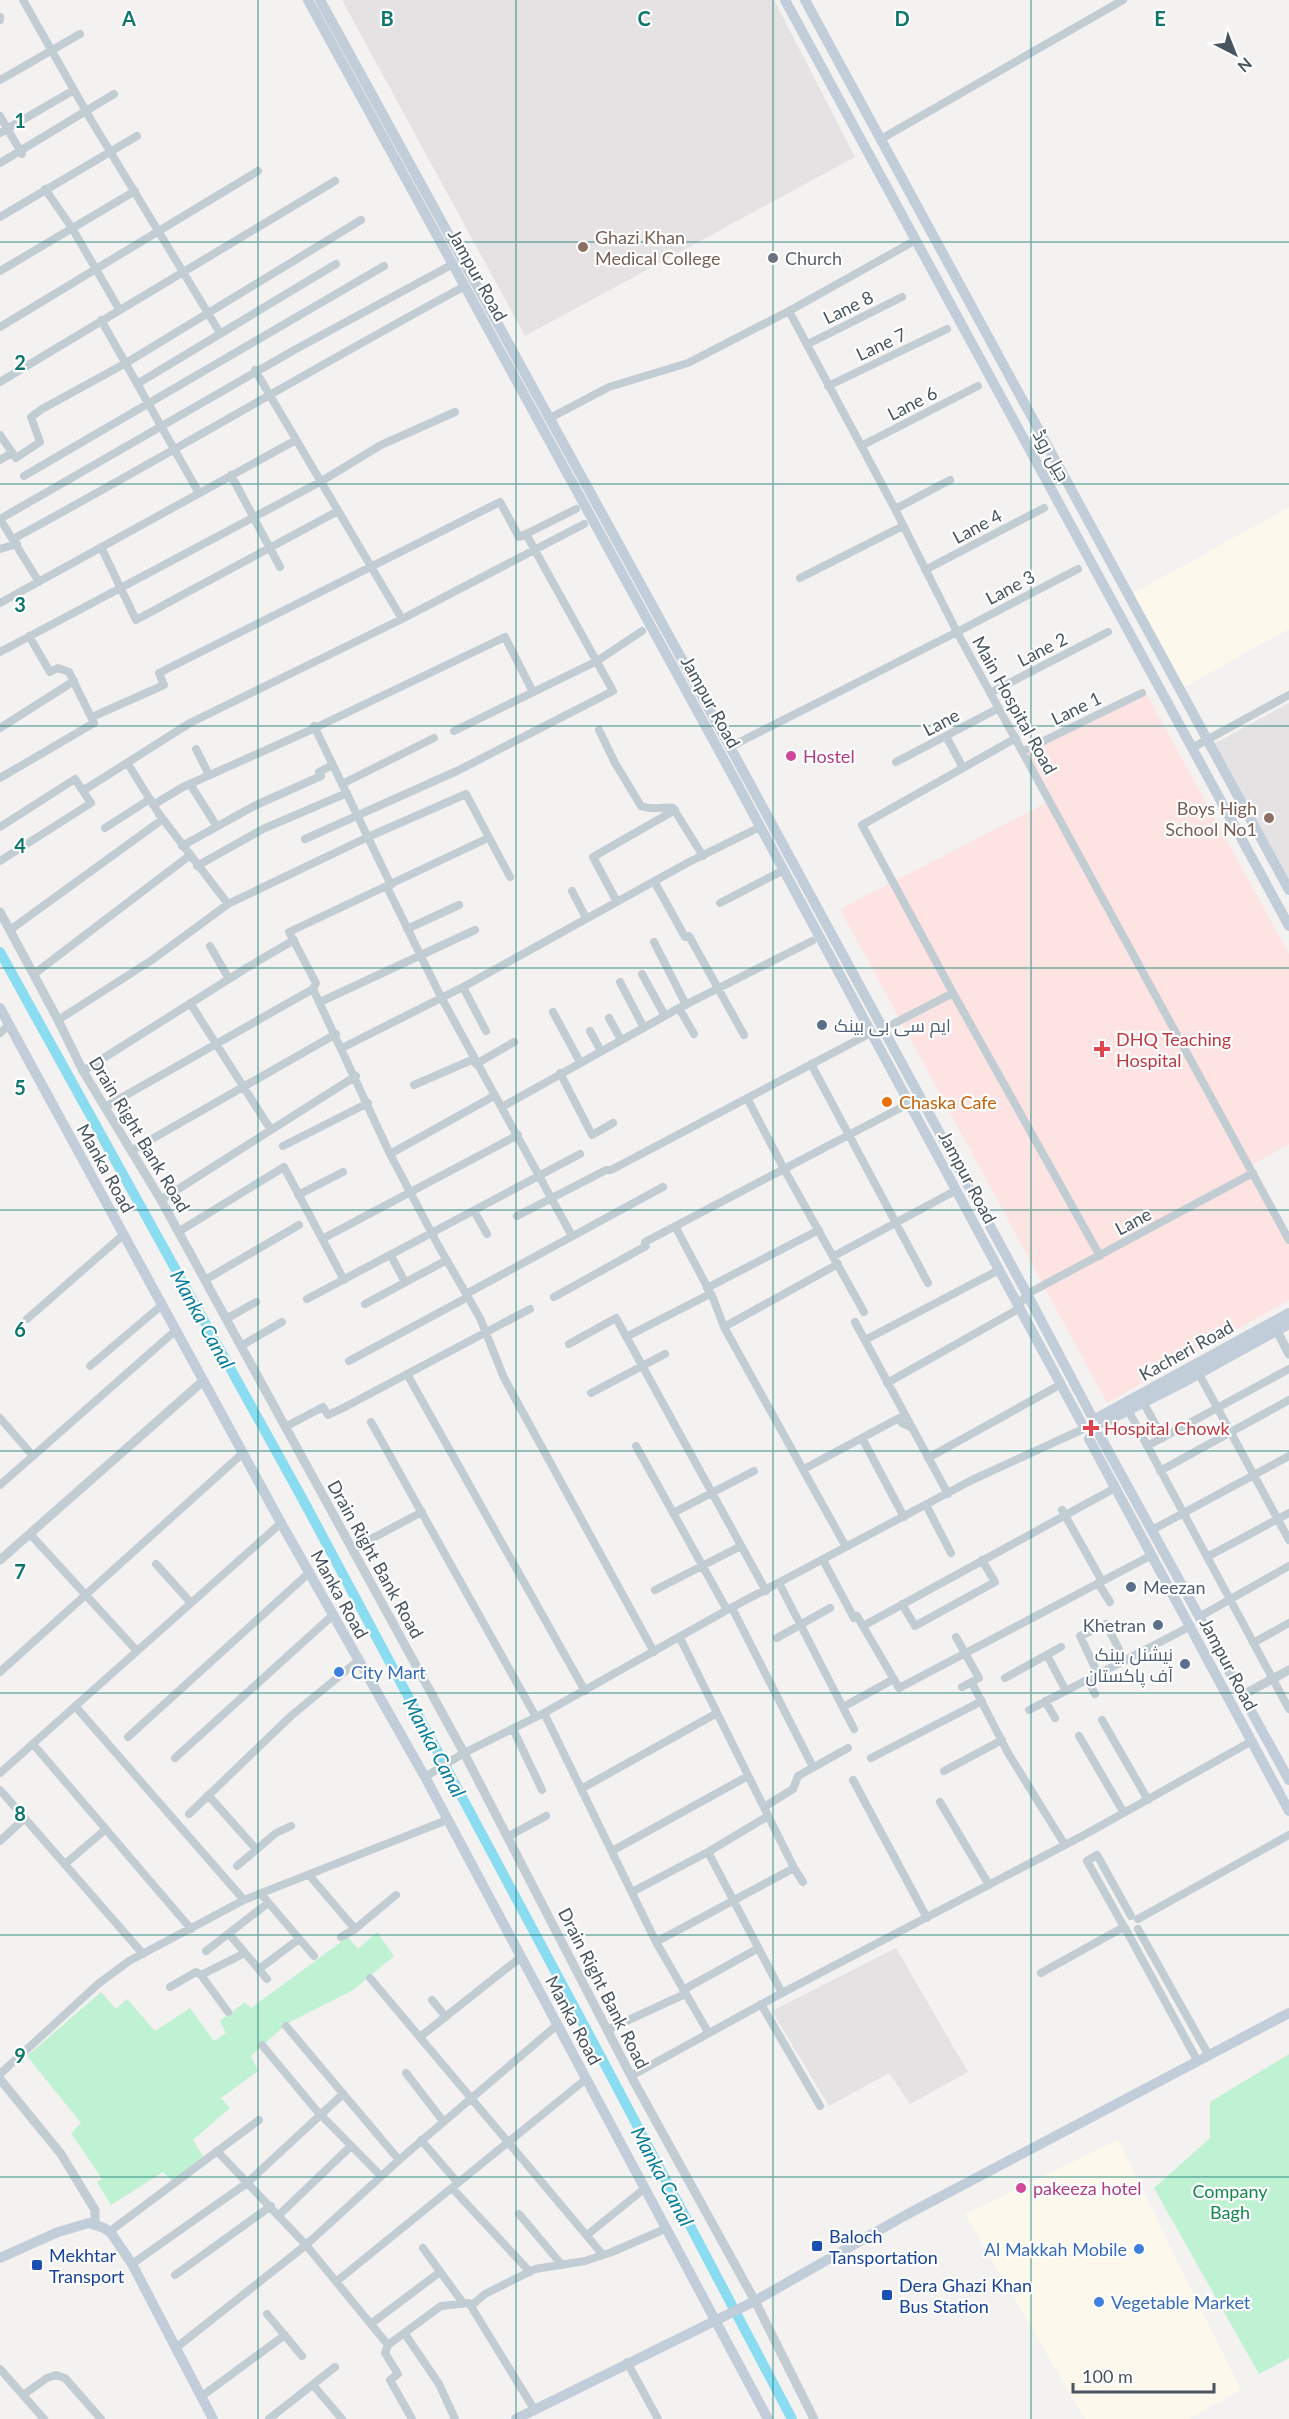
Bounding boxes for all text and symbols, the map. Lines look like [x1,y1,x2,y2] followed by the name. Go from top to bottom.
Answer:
[121,6,136,30] text: A
[380,6,394,30] text: B
[637,6,651,30] text: C
[894,6,910,30] text: D
[1154,6,1166,30] text: E
[1205,24,1265,84] north arrow
[1234,54,1256,77] text: N
[14,108,26,132] text: 1
[444,225,512,325] street label: Jampur Road
[595,226,721,269] place label: Ghazi Khan Medical College
[576,240,590,254] marker: Ghazi Khan Medical College
[785,247,842,269] place label: Church
[766,251,780,265] marker: Church
[819,286,877,328] street label: Lane 8
[852,323,910,365] street label: Lane 7
[14,350,26,374] text: 2
[883,381,941,425] street label: Lane 6
[1028,425,1075,485] street label: جیل روڈ
[949,504,1005,548] street label: Lane 4
[982,565,1038,609] street label: Lane 3
[14,592,26,616] text: 3
[1013,627,1071,671] street label: Lane 2
[968,632,1062,778] street label: Main Hospital Road
[677,652,745,752] street label: Jampur Road
[1047,687,1105,729] street label: Lane 1
[919,703,963,741] street label: Lane
[803,745,855,767] place label: Hostel
[784,749,798,763] marker: Hostel
[1165,797,1257,840] place label: Boys High School No1
[1262,811,1276,825] marker: Boys High School No1
[14,833,26,857] text: 4
[834,1014,951,1038] place label: ایم سی بی بینک
[815,1018,829,1032] marker: ایم سی بی بینک
[1116,1028,1231,1071] place label: DHQ Teaching Hospital
[1093,1040,1111,1058] marker: DHQ Teaching Hospital
[85,1052,195,1216] street label: Drain Right Bank Road
[14,1075,26,1099] text: 5
[899,1091,997,1113] place label: Chaska Cafe
[880,1095,894,1109] marker: Chaska Cafe
[73,1120,139,1216] street label: Manka Road
[934,1127,1002,1227] street label: Jampur Road
[1111,1202,1155,1240] street label: Lane
[166,1265,240,1373] water label: Manka Canal
[1135,1315,1237,1385] street label: Kacheri Road
[14,1317,26,1341] text: 6
[1104,1417,1230,1439] place label: Hospital Chowk
[1082,1419,1100,1437] marker: Hospital Chowk
[323,1476,429,1642] street label: Drain Right Bank Road
[307,1546,373,1642] street label: Manka Road
[14,1559,26,1583] text: 7
[1143,1576,1206,1598] place label: Meezan
[1124,1580,1138,1594] marker: Meezan
[1083,1614,1146,1636] place label: Khetran
[1195,1614,1263,1714] street label: Jampur Road
[1151,1618,1165,1632] marker: Khetran
[1086,1643,1173,1688] place label: نیشنل بینک آف پاکستان
[1178,1657,1192,1671] marker: نیشنل بینک آف پاکستان
[351,1661,426,1683] place label: City Mart
[332,1665,346,1679] marker: City Mart
[399,1693,472,1801] water label: Manka Canal
[14,1801,26,1825] text: 8
[554,1904,654,2072] street label: Drain Right Bank Road
[541,1972,607,2068] street label: Manka Road
[14,2043,26,2067] text: 9
[627,2122,700,2230] water label: Manka Canal
[1033,2177,1142,2199] place label: pakeeza hotel
[1193,2180,1268,2223] park label: Company Bagh
[1014,2181,1028,2195] marker: pakeeza hotel
[829,2225,938,2268] place label: Baloch Tansportation
[984,2238,1127,2260] place label: Al Makkah Mobile
[810,2239,824,2253] marker: Baloch Tansportation
[1132,2242,1146,2256] marker: Al Makkah Mobile
[49,2244,125,2287] place label: Mekhtar Transport
[30,2258,44,2272] marker: Mekhtar Transport
[899,2274,1032,2317] place label: Dera Ghazi Khan Bus Station
[880,2288,894,2302] marker: Dera Ghazi Khan Bus Station
[1111,2291,1251,2313] place label: Vegetable Market
[1092,2295,1106,2309] marker: Vegetable Market
[1073,2356,1214,2394] scale bar
[1082,2365,1133,2387] text: 100 m

